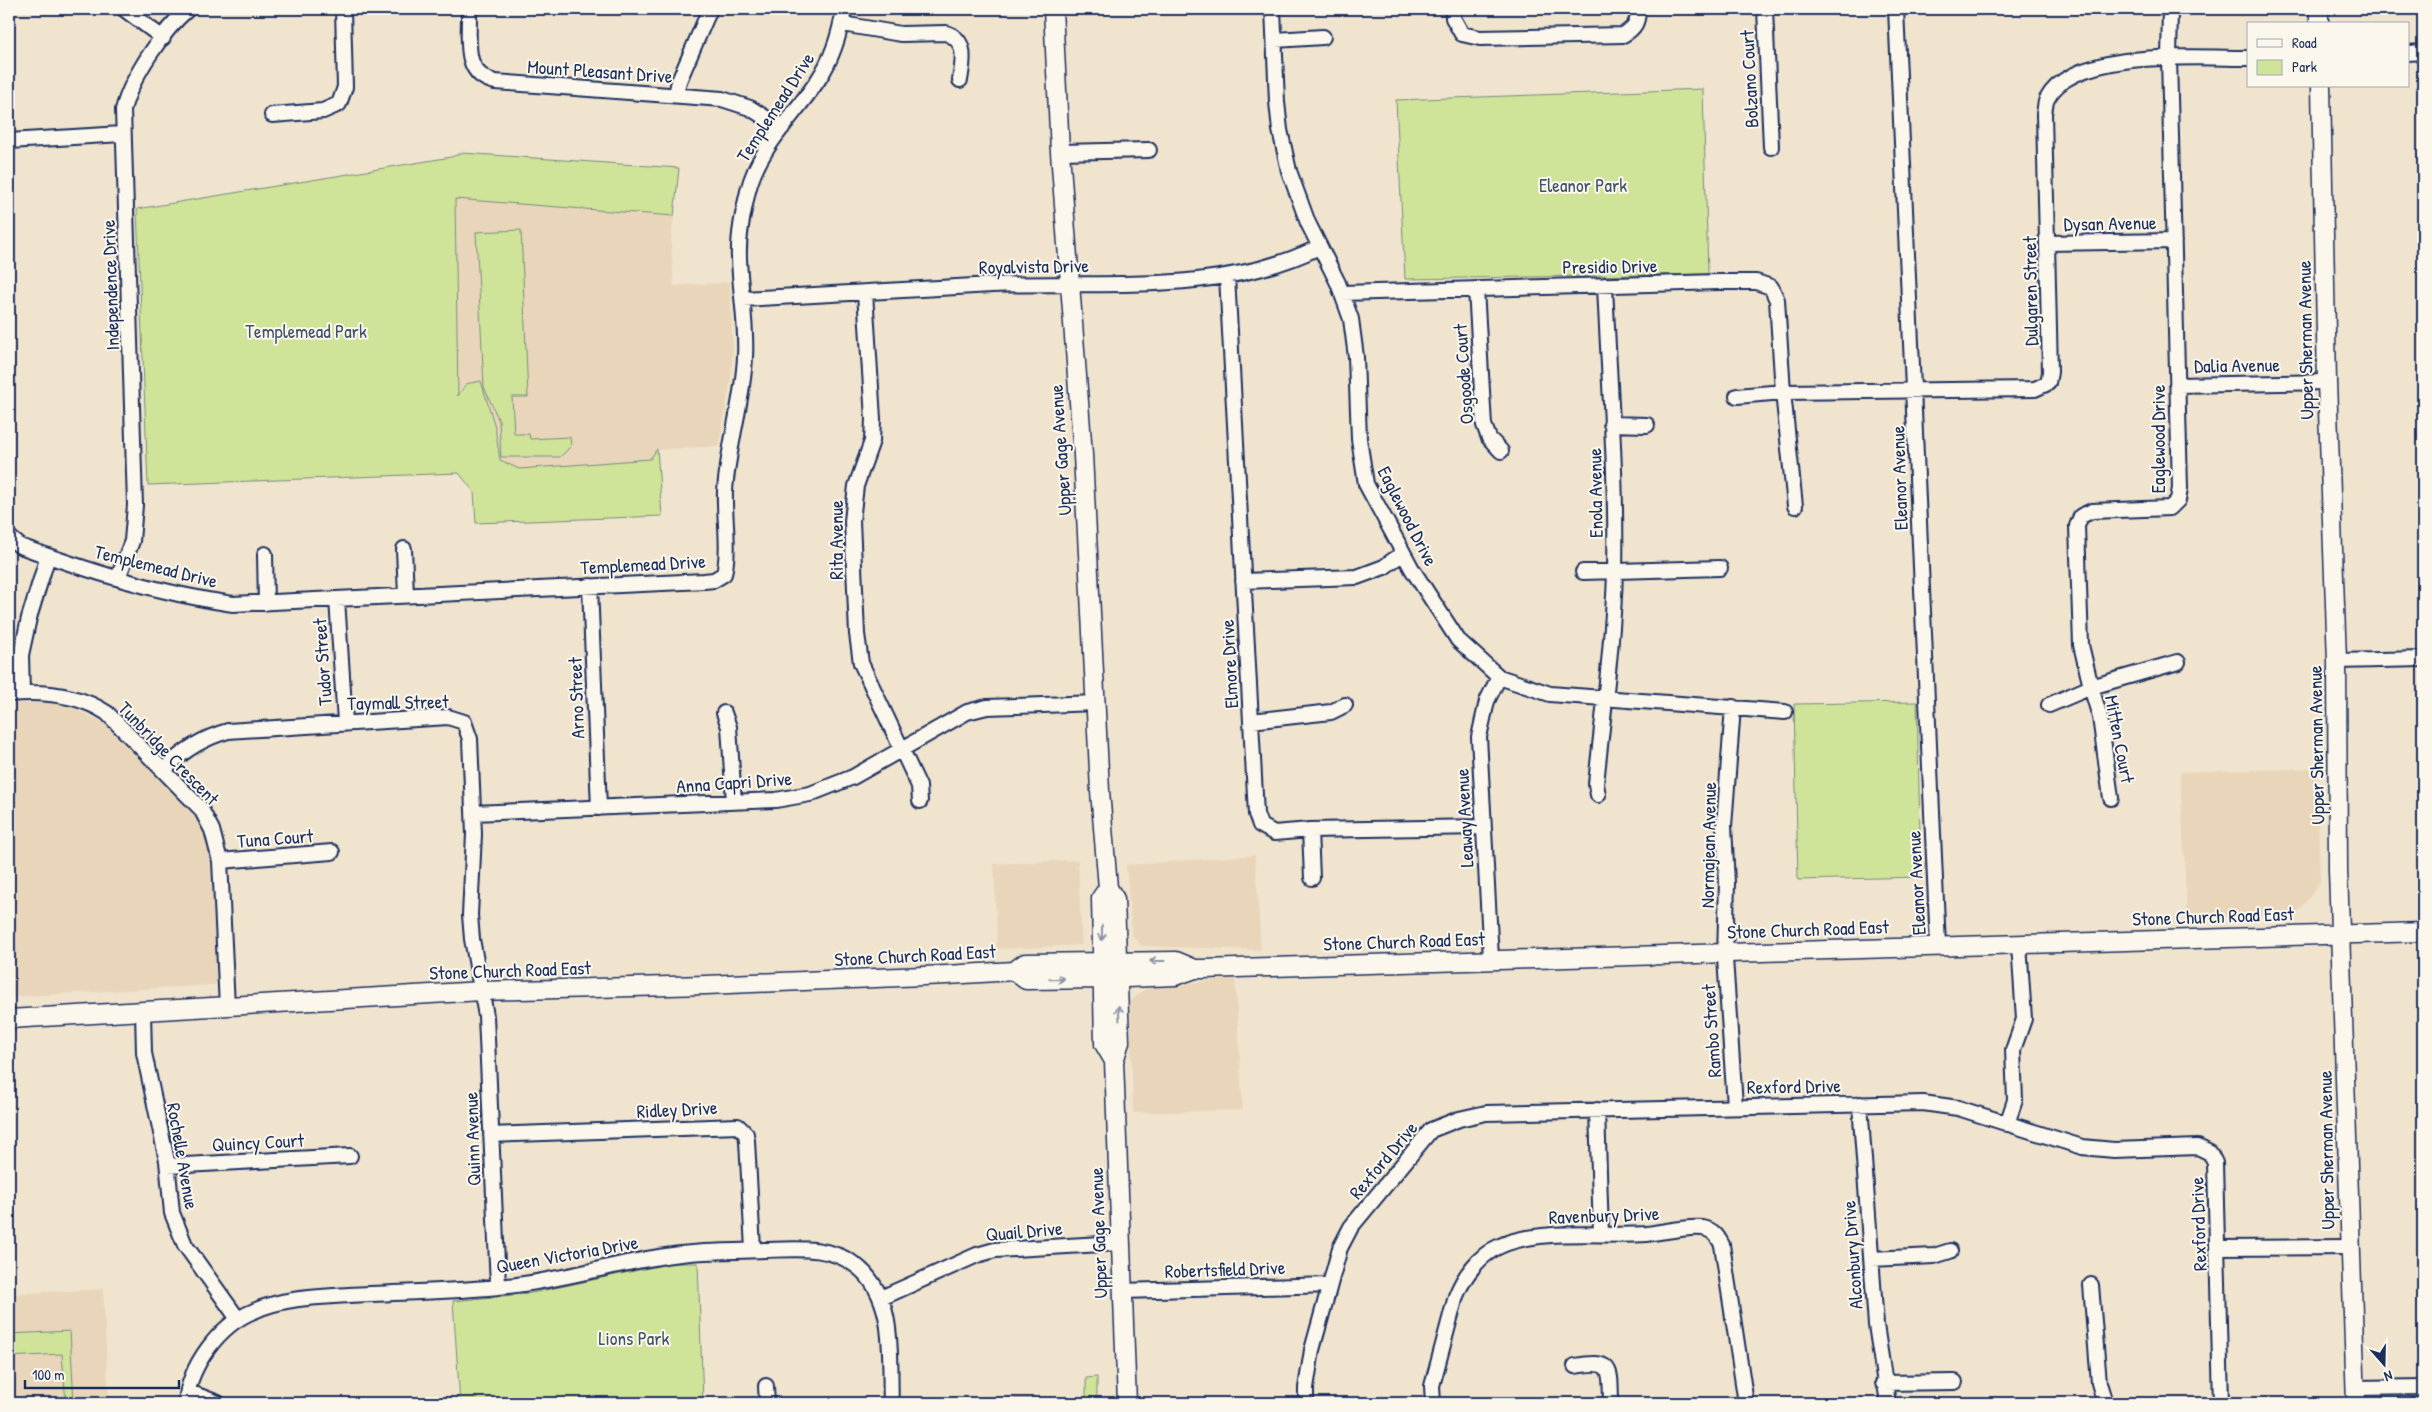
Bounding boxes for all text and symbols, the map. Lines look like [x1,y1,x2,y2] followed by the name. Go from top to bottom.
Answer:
[2247,22,2410,88] legend
[1733,29,1765,129] street label: Bolzano Court
[2292,32,2317,53] text: Road
[730,47,820,167] street label: Templemead Drive
[527,53,674,89] street label: Mount Pleasant Drive
[2292,56,2317,77] text: Park
[1539,172,1627,198] park label: Eleanor Park
[2063,209,2157,237] street label: Dysan Avenue
[95,219,125,351] street label: Independence Drive
[2016,235,2044,346] street label: Dulgaren Street
[979,252,1090,280] street label: Royalvista Drive
[1562,252,1658,280] street label: Presidio Drive
[2291,260,2319,420] street label: Upper Sherman Avenue
[245,318,367,344] park label: Templemead Park
[1446,323,1479,425] street label: Osgoode Court
[2194,351,2281,379] street label: Dalia Avenue
[1042,383,1078,516] street label: Upper Gage Avenue
[2145,384,2171,493] street label: Eaglewood Drive
[1884,425,1914,531] street label: Eleanor Avenue
[1581,447,1609,538] street label: Enola Avenue
[1372,462,1444,571] street label: Eaglewood Drive
[823,500,849,580] street label: Rita Avenue
[92,538,220,594] street label: Templemead Drive
[580,548,707,580] street label: Templemead Drive
[306,617,338,707] street label: Tudor Street
[1214,618,1244,709] street label: Elmore Drive
[562,656,590,739] street label: Arno Street
[2302,665,2330,825] street label: Upper Sherman Avenue
[347,688,449,716] street label: Taymall Street
[2099,693,2141,785] street label: Mitten Court
[113,695,226,811] street label: Tunbridge Crescent
[675,765,793,799] street label: Anna Capri Drive
[1448,767,1480,868] street label: Leaway Avenue
[1694,781,1722,908] street label: Normajean Avenue
[236,822,314,854] street label: Tuna Court
[1900,830,1932,936] street label: Eleanor Avenue
[2132,900,2295,932] street label: Stone Church Road East
[1727,913,1890,945] street label: Stone Church Road East
[1097,924,1106,940] one-way arrow
[1323,925,1486,957] street label: Stone Church Road East
[834,938,997,972] street label: Stone Church Road East
[429,954,592,986] street label: Stone Church Road East
[1149,956,1166,966] one-way arrow
[1048,974,1064,984] one-way arrow
[1695,983,1727,1078] street label: Rambo Street
[1114,1005,1124,1022] one-way arrow
[2312,1070,2340,1230] street label: Upper Sherman Avenue
[1747,1072,1842,1100] street label: Rexford Drive
[457,1091,487,1186] street label: Quinn Avenue
[636,1094,719,1124] street label: Ridley Drive
[161,1101,205,1212] street label: Rochelle Avenue
[1343,1115,1423,1204] street label: Rexford Drive
[211,1127,305,1157] street label: Quincy Court
[1083,1167,1113,1299] street label: Upper Gage Avenue
[2183,1176,2213,1271] street label: Rexford Drive
[1835,1199,1869,1310] street label: Alconbury Drive
[1548,1200,1660,1230] street label: Ravenbury Drive
[985,1215,1064,1247] street label: Quail Drive
[494,1229,640,1279] street label: Queen Victoria Drive
[1164,1254,1286,1284] street label: Robertsfield Drive
[598,1325,670,1351] park label: Lions Park
[2360,1340,2410,1390] north arrow
[25,1357,179,1389] scale bar
[32,1364,65,1385] text: 100 m
[2381,1366,2395,1387] text: N

